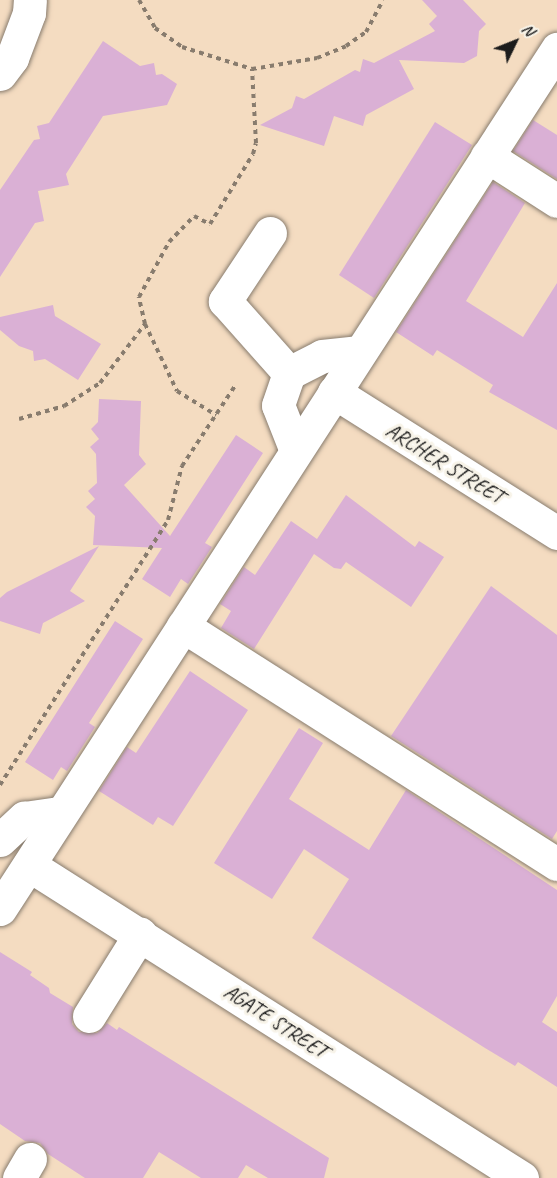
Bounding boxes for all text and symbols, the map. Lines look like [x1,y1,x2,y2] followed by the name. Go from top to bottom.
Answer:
[485,12,545,72] north arrow
[517,19,539,40] text: N
[382,417,508,509] street label: ARCHER STREET
[220,978,332,1064] street label: AGATE STREET

